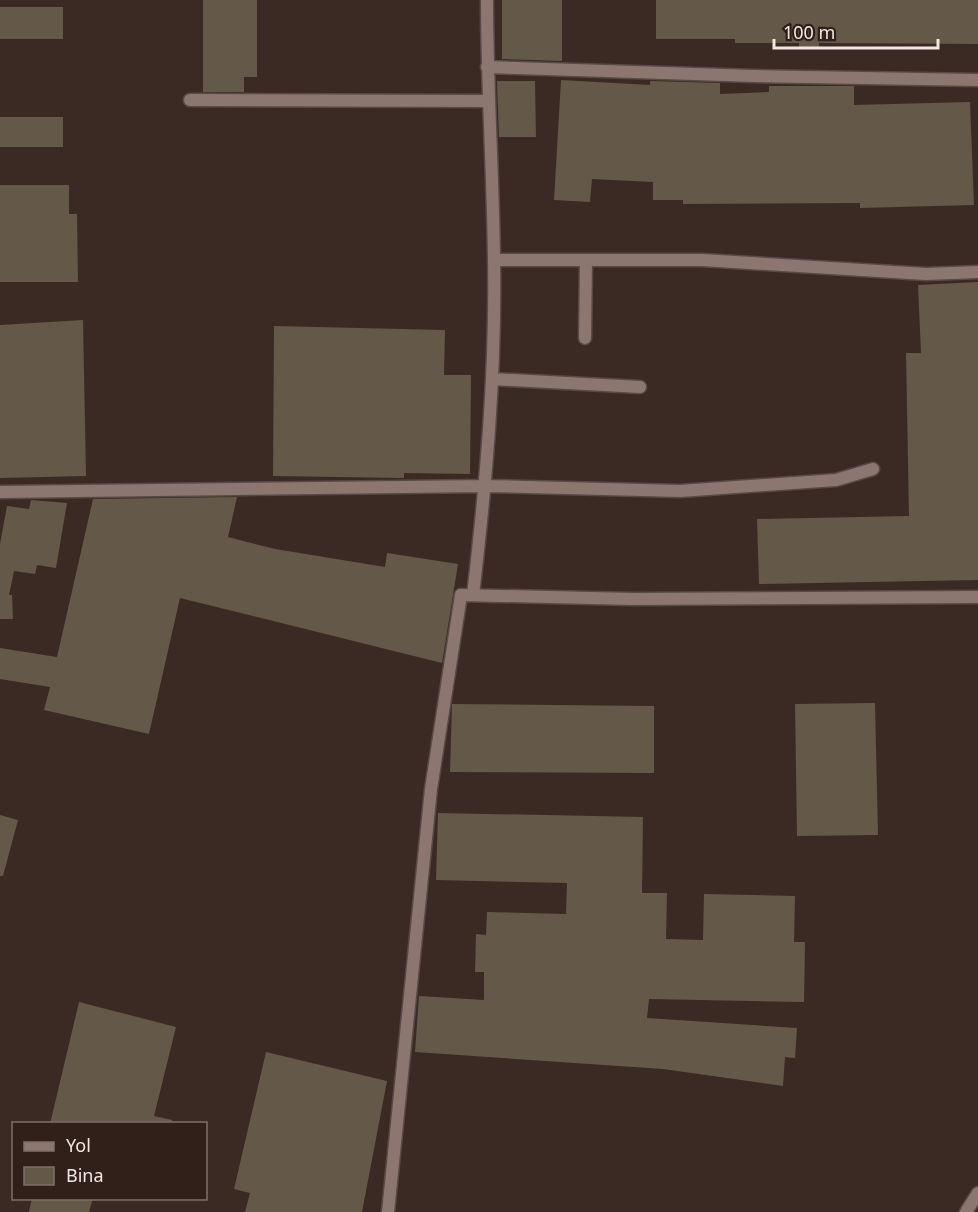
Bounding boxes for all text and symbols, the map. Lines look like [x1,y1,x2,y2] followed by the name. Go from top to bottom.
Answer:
[774,12,938,50] scale bar
[783,20,835,44] text: 100 m
[12,1122,207,1200] legend
[66,1133,91,1157] text: Yol
[66,1163,104,1187] text: Bina

